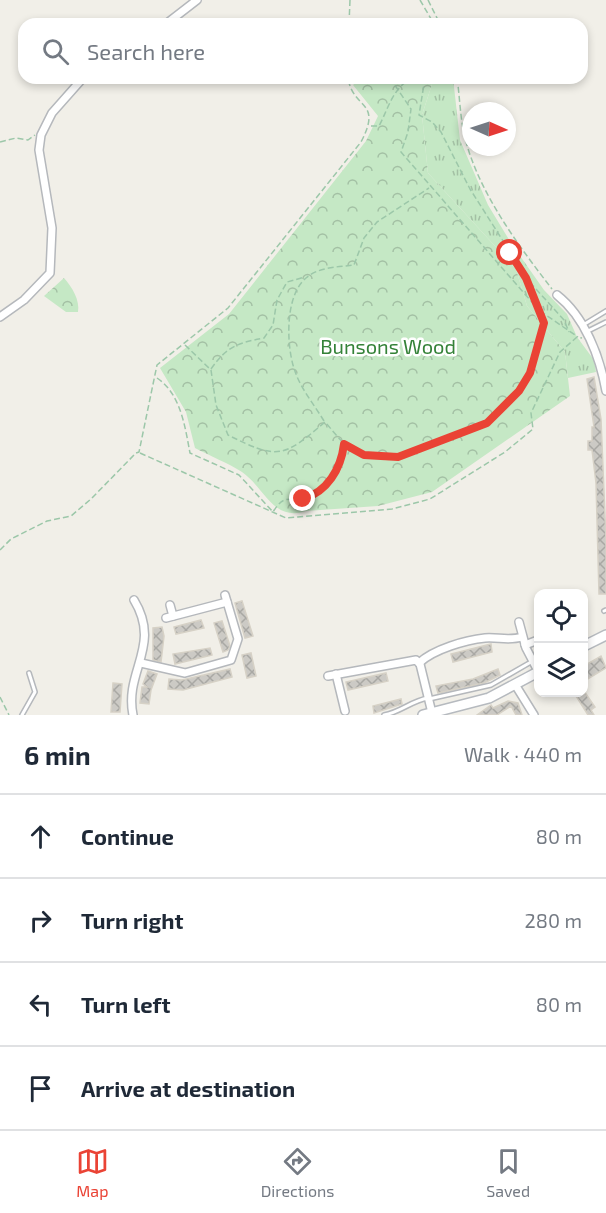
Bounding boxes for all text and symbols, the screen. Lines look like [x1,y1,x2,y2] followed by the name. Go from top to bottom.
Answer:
[18,18,588,84] search box
[39,35,72,68] icon: search
[87,38,205,64] text: Search here
[462,102,516,156] north arrow
[496,239,522,265] route start
[320,334,456,358] park label: Bunsons Wood
[289,485,315,511] route end
[534,589,588,697] map controls
[534,589,588,643] button: locate
[534,643,588,697] button: layers
[24,739,91,770] text: 6 min
[464,742,582,766] text: Walk · 440 m
[24,820,57,853] icon: ahead
[81,823,174,849] text: Continue
[536,824,582,848] text: 80 m
[24,904,57,937] icon: right
[81,907,183,933] text: Turn right
[525,908,582,932] text: 280 m
[24,988,57,1021] icon: left
[81,991,170,1017] text: Turn left
[536,992,582,1016] text: 80 m
[24,1072,57,1105] icon: arrive
[81,1075,295,1101] text: Arrive at destination
[76,1145,109,1200] tab: Map
[261,1145,334,1200] tab: Directions
[486,1145,530,1200] tab: Saved

